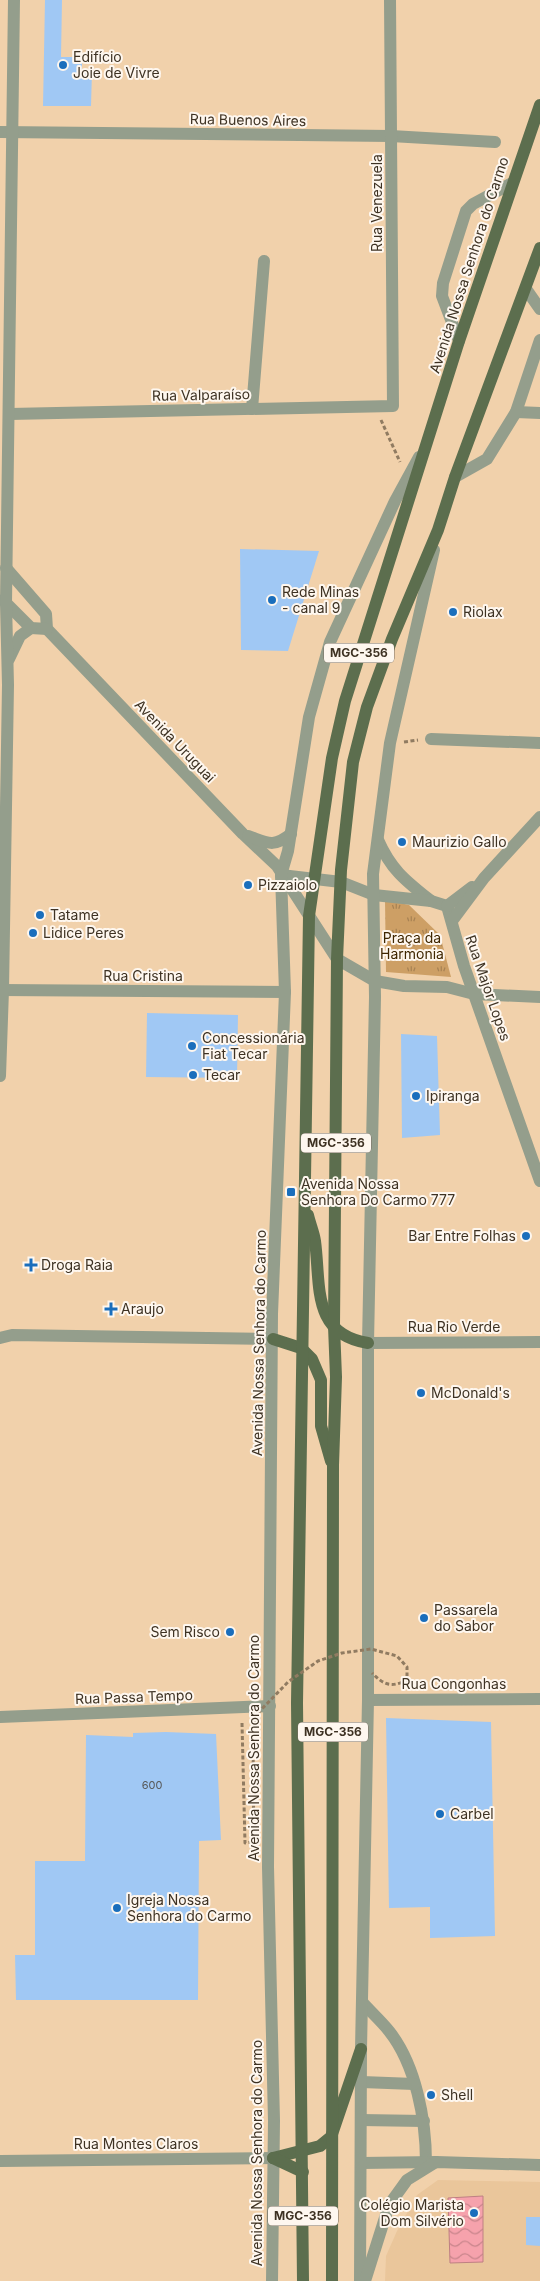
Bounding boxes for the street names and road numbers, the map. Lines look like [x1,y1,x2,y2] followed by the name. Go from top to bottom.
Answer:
[190,110,306,129] street label: Rua Buenos Aires
[368,154,385,252] street label: Rua Venezuela
[425,155,512,375] street label: Avenida Nossa Senhora do Carmo
[152,385,250,404] street label: Rua Valparaíso
[324,644,394,662] road number: MGC-356
[132,696,219,786] street label: Avenida Uruguai
[462,933,515,1043] street label: Rua Major Lopes
[103,967,183,984] street label: Rua Cristina
[301,1134,371,1152] road number: MGC-356
[248,1230,269,1456] street label: Avenida Nossa Senhora do Carmo
[408,1318,500,1335] street label: Rua Rio Verde
[245,1635,262,1861] street label: Avenida Nossa Senhora do Carmo
[402,1675,506,1692] street label: Rua Congonhas
[75,1686,193,1707] street label: Rua Passa Tempo
[298,1722,368,1741] road number: MGC-356
[248,2040,265,2266] street label: Avenida Nossa Senhora do Carmo
[74,2135,198,2152] street label: Rua Montes Claros
[268,2206,338,2226] road number: MGC-356

